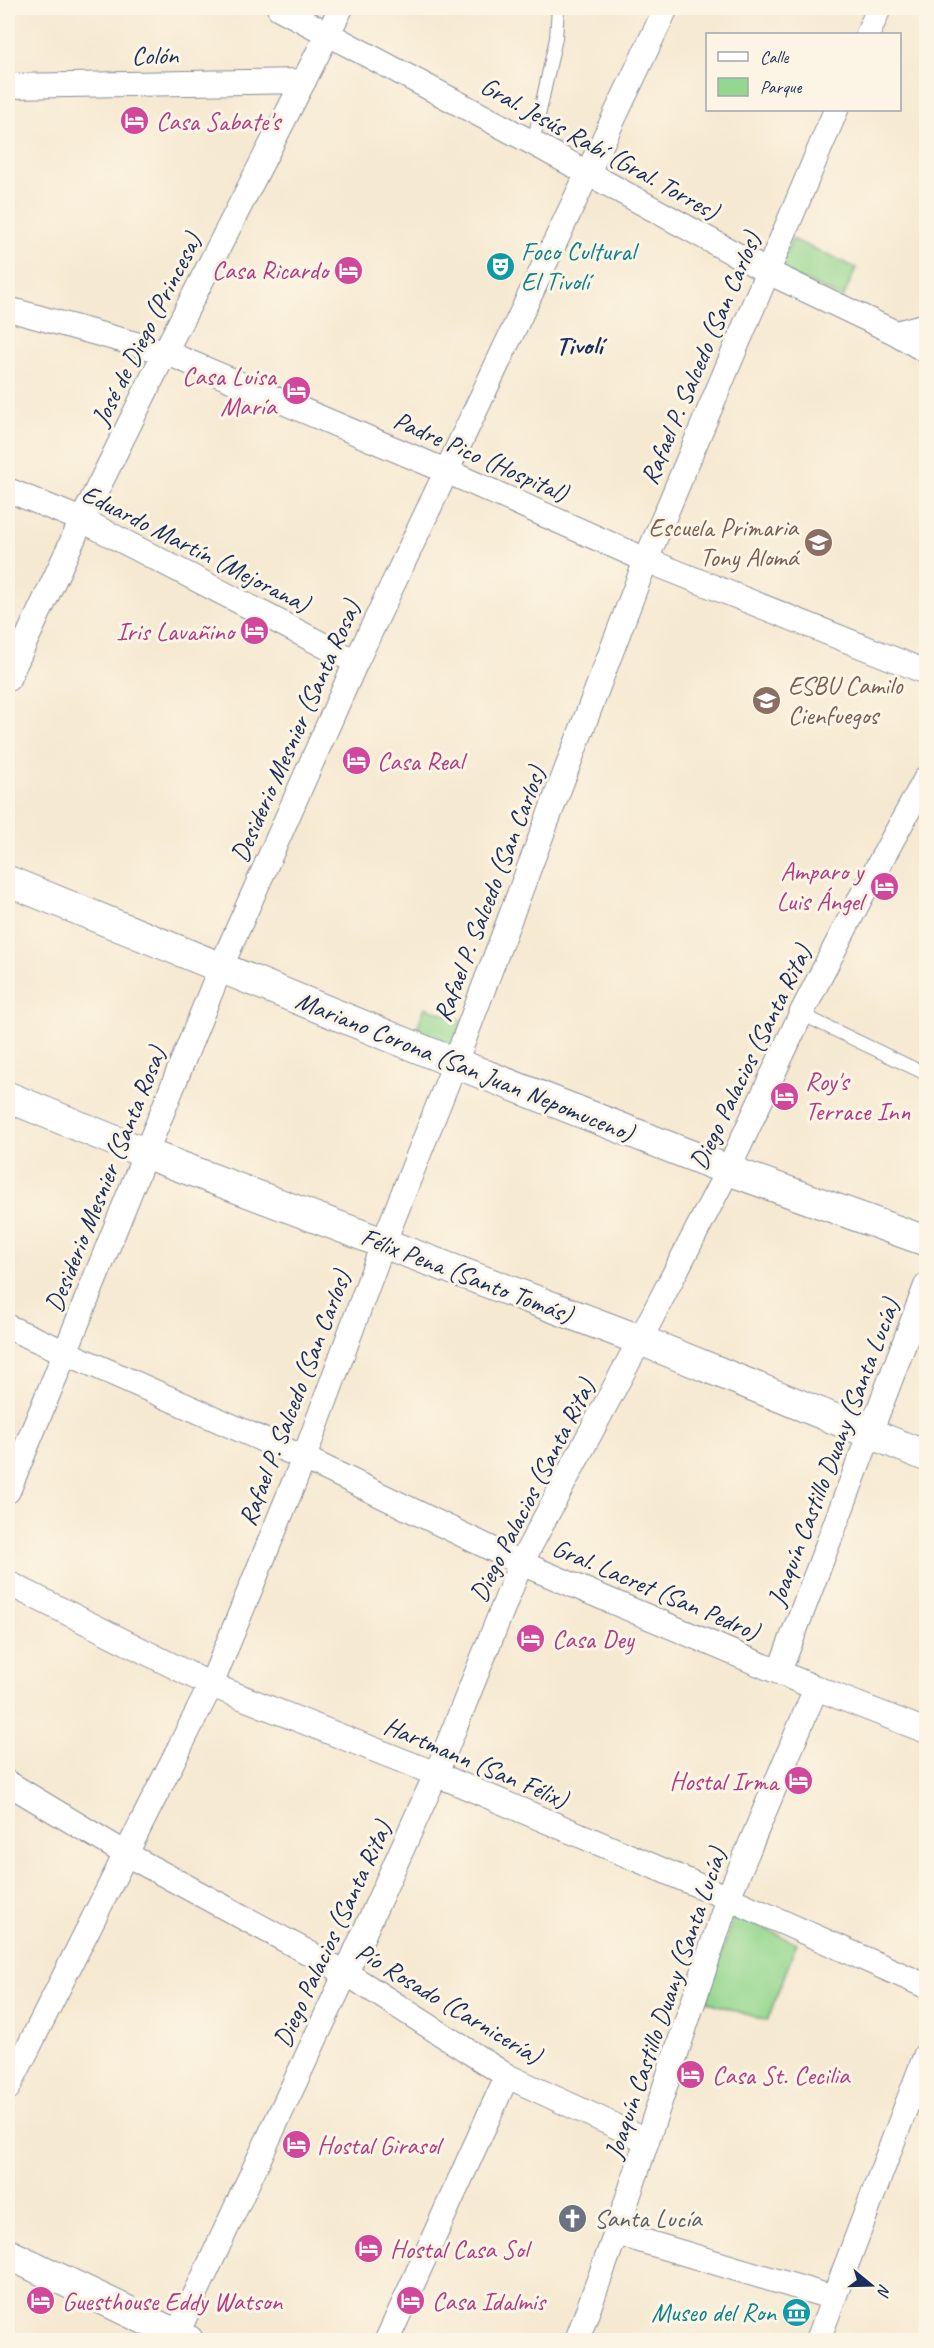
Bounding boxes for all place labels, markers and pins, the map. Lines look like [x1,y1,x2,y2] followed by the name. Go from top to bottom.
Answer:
[119,105,151,137] hotel icon: Casa Sabate's
[156,105,282,138] place label: Casa Sabate's
[521,235,640,298] place label: Foco Cultural El Tivolí
[484,250,516,282] theatre icon: Foco Cultural El Tivolí
[212,254,331,287] place label: Casa Ricardo
[333,254,365,286] hotel icon: Casa Ricardo
[182,360,278,423] place label: Casa Luisa María
[281,375,313,407] hotel icon: Casa Luisa María
[648,511,801,574] place label: Escuela Primaria Tony Alomá
[803,526,835,558] school or university icon: Escuela Primaria Tony Alomá
[116,615,237,648] place label: Iris Lavañino
[239,615,271,647] hotel icon: Iris Lavañino
[788,669,904,732] place label: ESBU Camilo Cienfuegos
[751,684,783,716] school or university icon: ESBU Camilo Cienfuegos
[340,745,372,777] hotel icon: Casa Real
[377,745,468,778] place label: Casa Real
[776,855,868,918] place label: Amparo y Luis Ángel
[868,870,900,902] hotel icon: Amparo y Luis Ángel
[805,1065,910,1128] place label: Roy's Terrace Inn
[768,1080,800,1112] hotel icon: Roy's Terrace Inn
[515,1623,547,1655] hotel icon: Casa Dey
[552,1623,636,1656] place label: Casa Dey
[670,1765,780,1798] place label: Hostal Irma
[783,1765,815,1797] hotel icon: Hostal Irma
[675,2059,707,2091] hotel icon: Casa St. Cecilia
[712,2059,851,2092] place label: Casa St. Cecilia
[280,2129,312,2161] hotel icon: Hostal Girasol
[317,2129,445,2162] place label: Hostal Girasol
[557,2202,589,2234] church icon: Santa Lucía
[594,2202,703,2235] place label: Santa Lucía
[353,2233,385,2265] hotel icon: Hostal Casa Sol
[390,2233,533,2266] place label: Hostal Casa Sol
[25,2285,57,2317] hotel icon: Guesthouse Eddy Watson
[62,2285,283,2318] place label: Guesthouse Eddy Watson
[395,2285,427,2317] hotel icon: Casa Idalmis
[432,2285,547,2318] place label: Casa Idalmis
[651,2296,777,2329] place label: Museo del Ron
[781,2296,813,2328] museum icon: Museo del Ron

